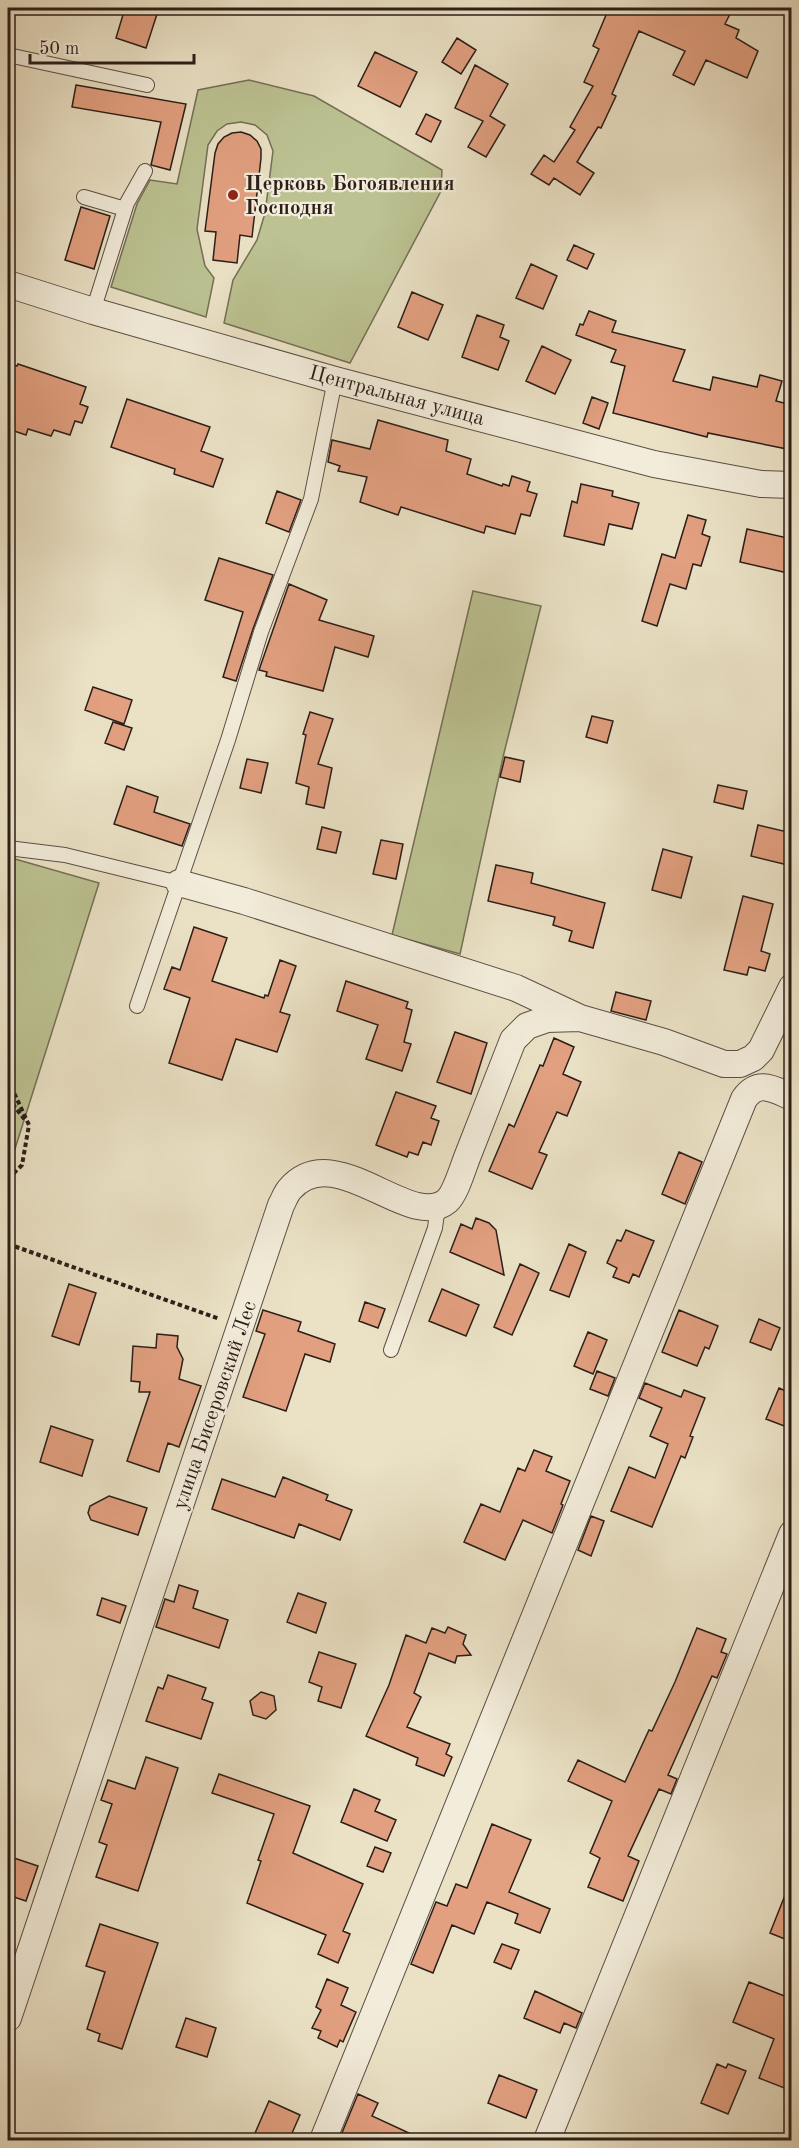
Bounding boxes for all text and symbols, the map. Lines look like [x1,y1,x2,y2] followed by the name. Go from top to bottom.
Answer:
[30,27,194,65] scale bar
[39,40,79,58] text: 50 m
[245,174,455,219] place label: Церковь Богоявления Господня
[226,188,240,202] marker: Церковь Богоявления Господня
[307,363,487,430] street label: Центральная улица
[170,1298,261,1513] street label: улица Бисеровский Лес

